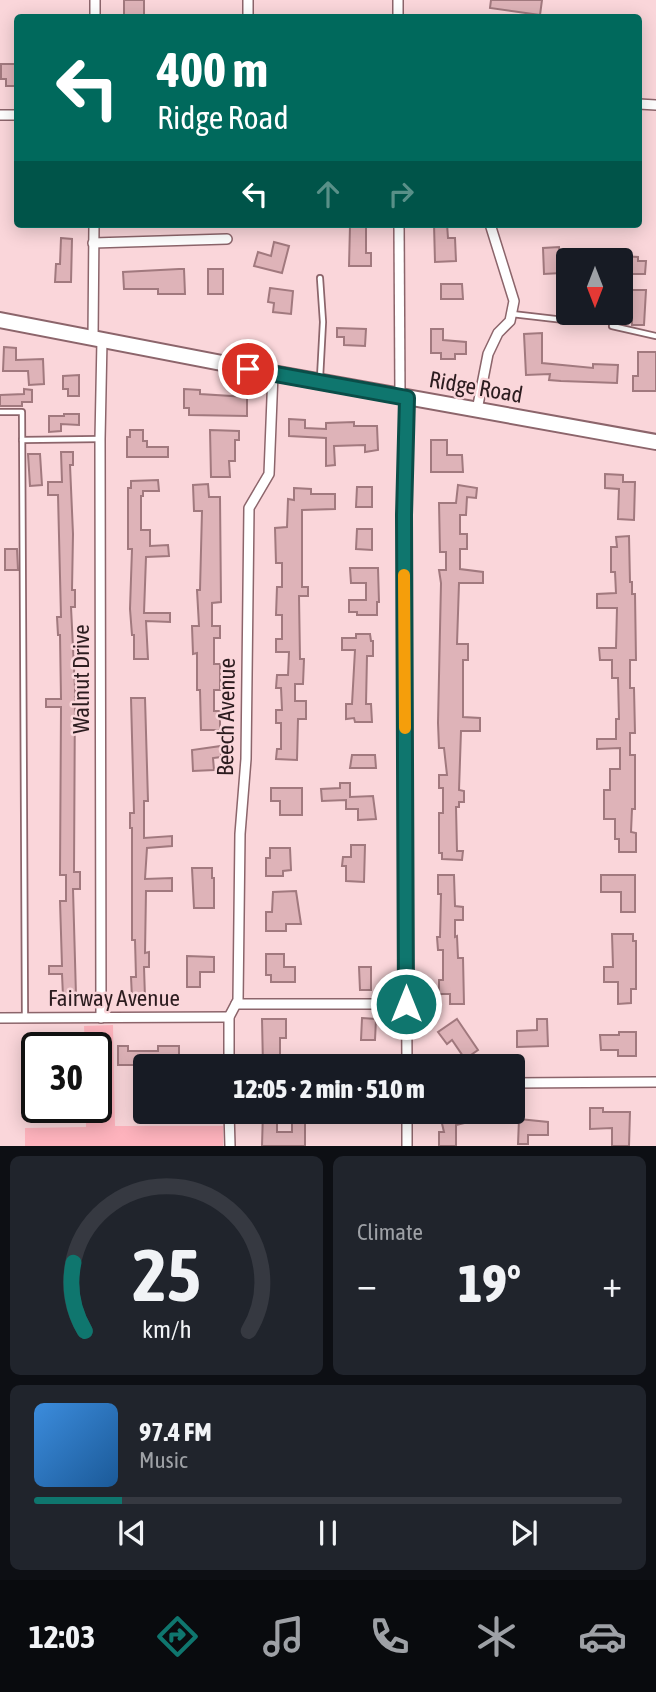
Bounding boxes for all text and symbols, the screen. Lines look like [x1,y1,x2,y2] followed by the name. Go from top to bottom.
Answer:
[157,41,268,97] text: 400 m
[42,42,133,133] icon: left
[157,99,289,136] text: Ridge Road
[236,175,274,213] icon: left
[309,175,347,213] icon: ahead
[382,175,420,213] icon: right
[556,248,634,326] north arrow
[556,248,633,325] map controls
[218,339,278,399] pin
[229,350,267,388] icon: arrive
[427,366,525,408] street label: Ridge Road
[68,624,94,734] street label: Walnut Drive
[212,658,240,776] street label: Beech Avenue
[369,967,443,1041] position arrow
[48,985,180,1011] street label: Fairway Avenue
[21,1032,112,1123] speed limit sign: 30
[233,1074,425,1104] text: 12:05 · 2 min · 510 m
[357,1219,423,1245] text: Climate
[132,1234,201,1317] text: 25
[458,1253,521,1313] text: 19°
[357,1262,377,1305] text: −
[602,1262,622,1305] text: +
[142,1315,191,1343] text: km/h
[139,1417,212,1447] text: 97.4 FM
[139,1447,187,1473] text: Music
[113,1514,151,1552] icon: previous
[309,1514,347,1552] icon: pause
[505,1514,543,1552] icon: next
[153,1612,202,1661] icon: directions
[259,1612,308,1661] icon: music
[365,1612,414,1661] icon: phone
[472,1612,521,1661] icon: climate
[578,1612,627,1661] icon: car
[29,1618,95,1655] text: 12:03

